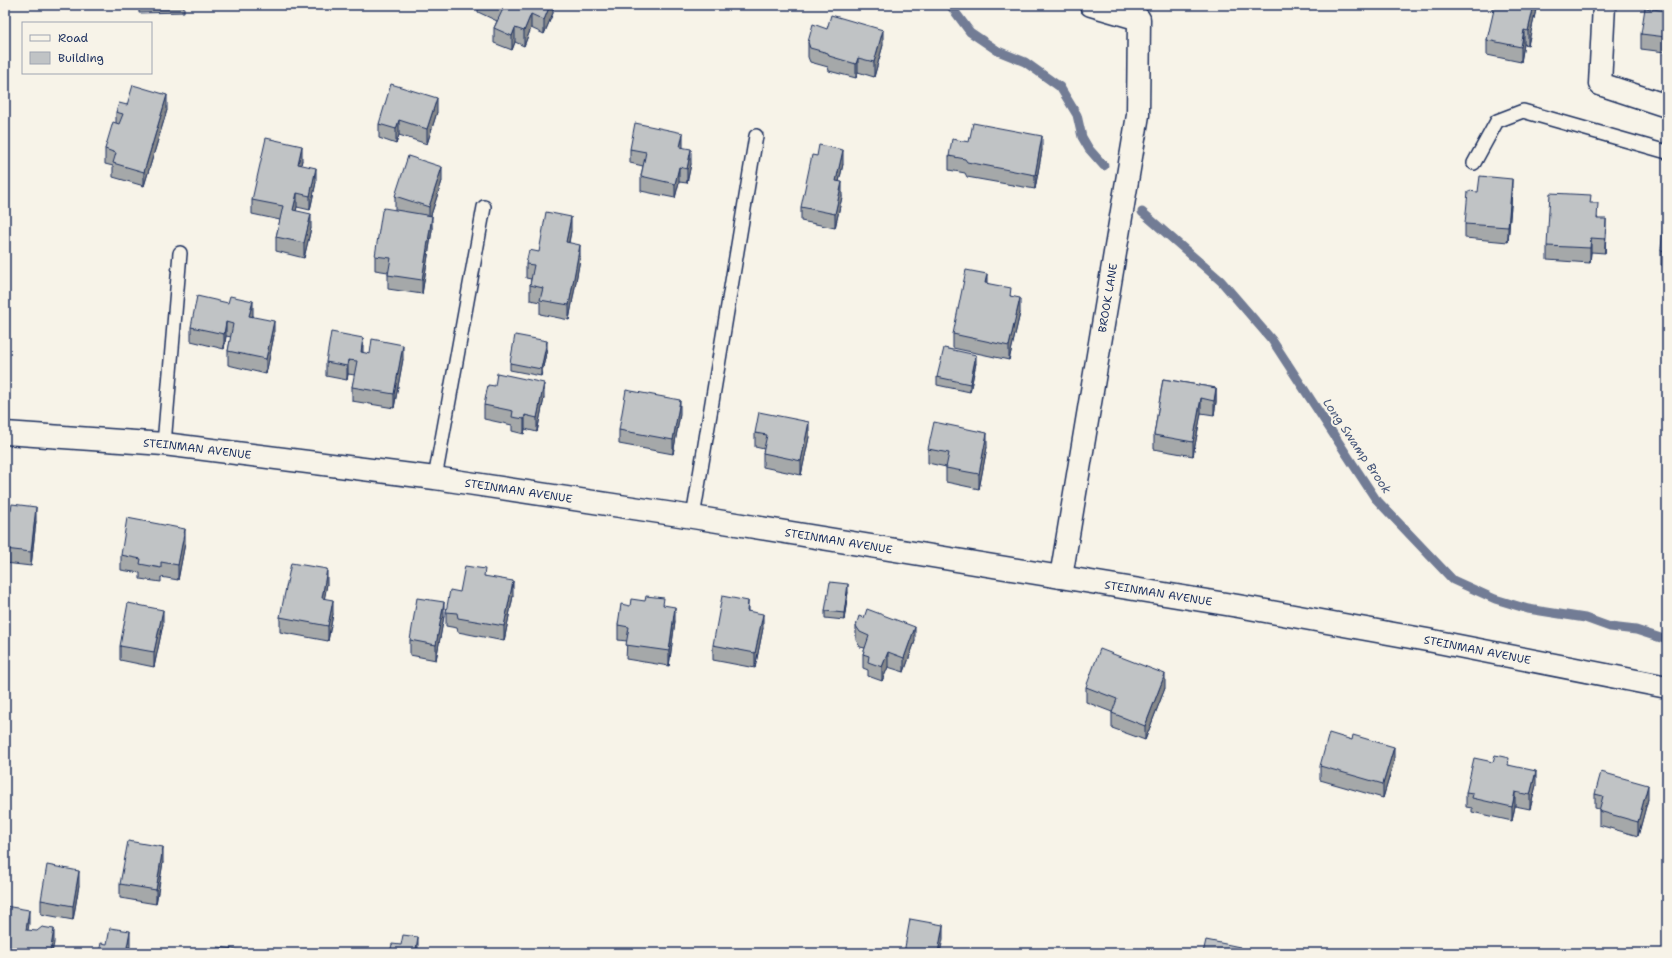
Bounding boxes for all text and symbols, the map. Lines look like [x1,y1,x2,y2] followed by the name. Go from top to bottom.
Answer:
[22,22,152,74] legend
[58,30,89,46] text: Road
[58,50,104,66] text: Building
[1094,262,1121,334] street label: BROOK LANE
[1319,395,1395,497] water label: Long Swamp Brook
[143,435,252,462] street label: STEINMAN AVENUE
[464,475,574,506] street label: STEINMAN AVENUE
[784,525,894,557] street label: STEINMAN AVENUE
[1103,577,1213,609] street label: STEINMAN AVENUE
[1423,632,1532,668] street label: STEINMAN AVENUE

